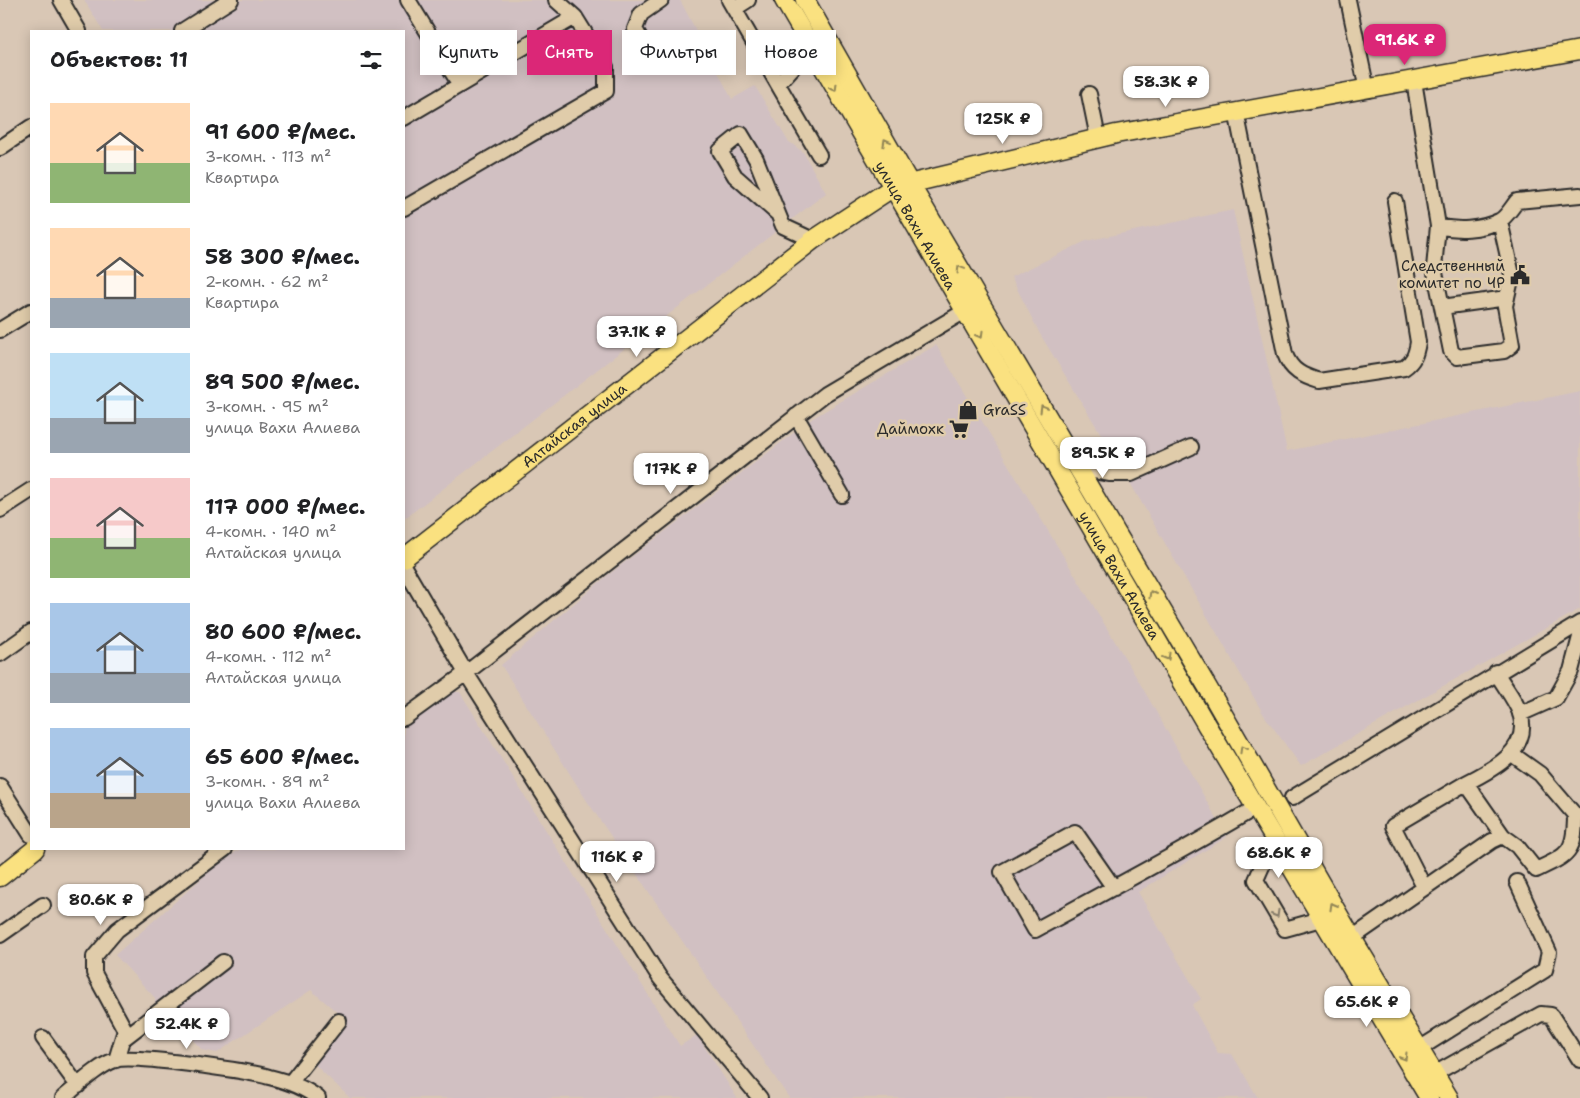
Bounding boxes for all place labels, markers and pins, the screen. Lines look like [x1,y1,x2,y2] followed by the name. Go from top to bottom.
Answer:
[1359,23,1451,66] pin: 91.6K ₽
[1120,66,1212,108] pin: 58.3K ₽
[962,102,1044,145] pin: 125K ₽
[1399,256,1505,293] place label: Следственный комитет по ЧР
[1509,264,1531,286] public building icon: Следственный комитет по ЧР
[591,316,683,358] pin: 37.1K ₽
[957,399,979,421] shop icon: GraSS
[983,400,1026,420] place label: GraSS
[948,418,970,440] supermarket icon: Даймохк
[877,419,944,439] place label: Даймохк
[1057,436,1149,479] pin: 89.5K ₽
[630,452,712,495] pin: 117K ₽
[1233,836,1325,879] pin: 68.6K ₽
[576,840,658,883] pin: 116K ₽
[55,884,147,926] pin: 80.6K ₽
[1321,986,1413,1028] pin: 65.6K ₽
[141,1008,233,1050] pin: 52.4K ₽

